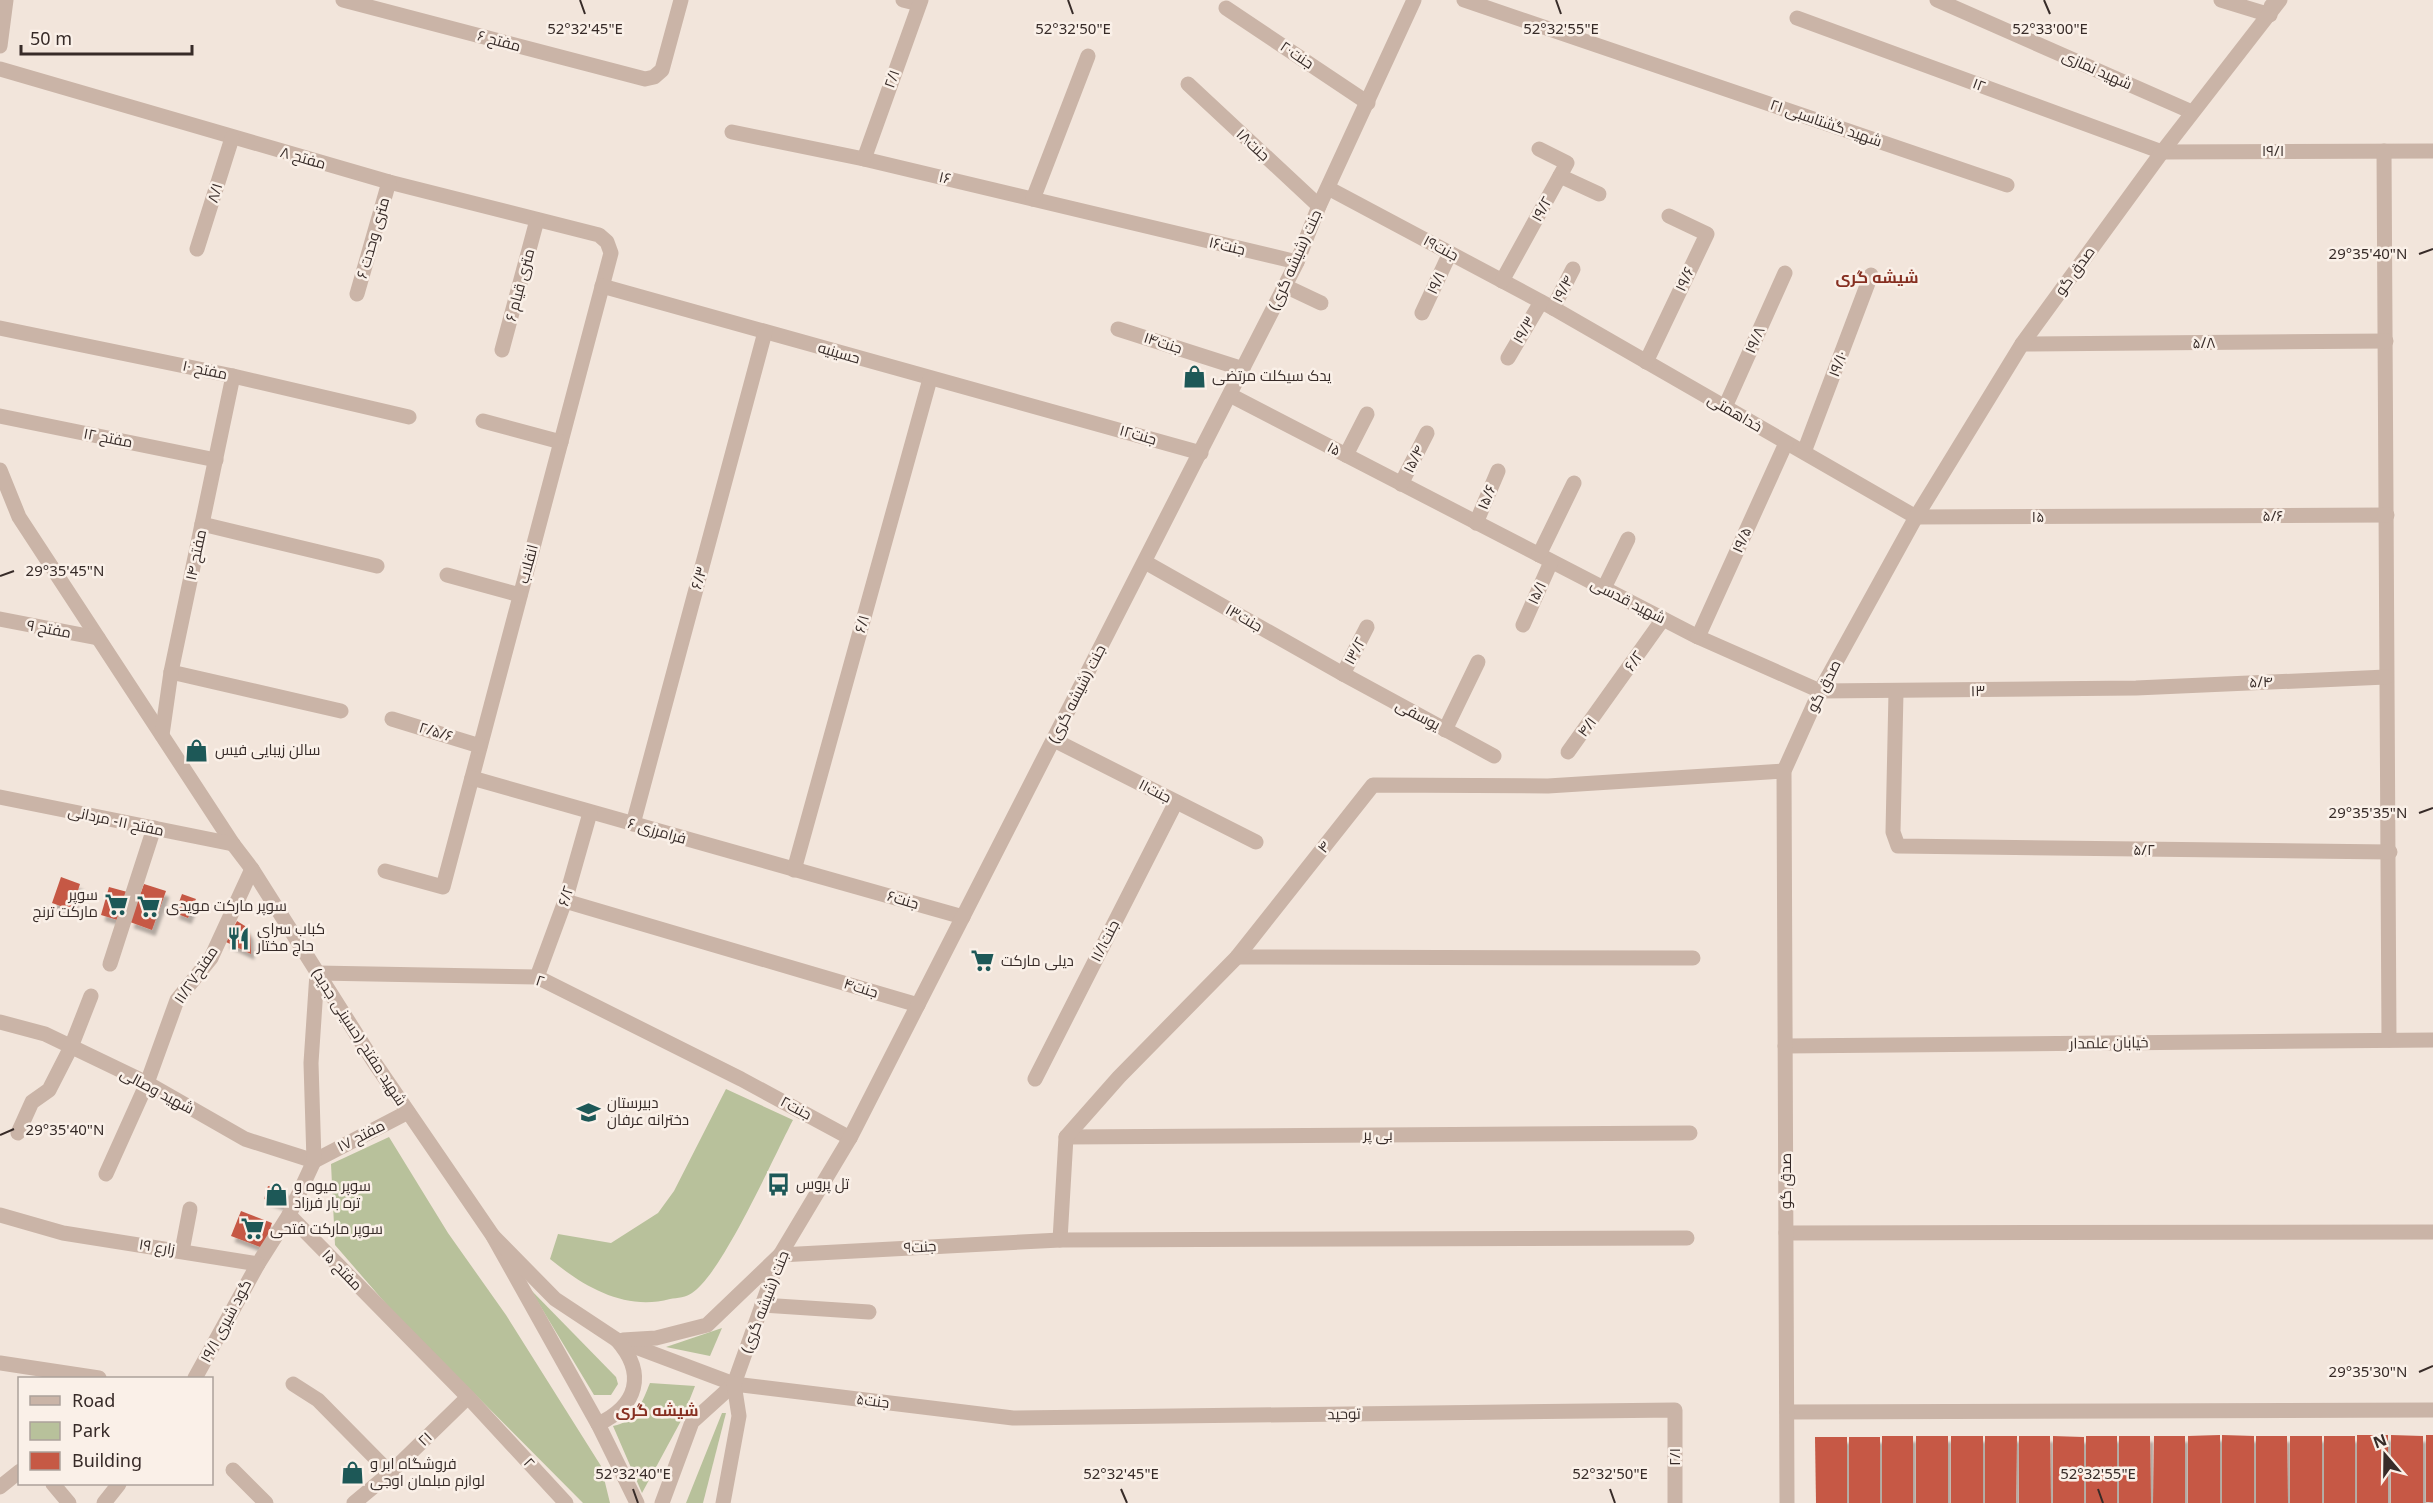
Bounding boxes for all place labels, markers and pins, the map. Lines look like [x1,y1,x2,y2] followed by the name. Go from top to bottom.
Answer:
[1181,363,1207,389] shop icon: یدک سیکلت مرتضی
[1212,365,1331,386] place label: یدک سیکلت مرتضی
[184,737,210,763] shop icon: سالن زیبایی فیس
[215,739,321,760] place label: سالن زیبایی فیس
[33,884,98,923] place label: سوپر مارکت ترنج
[103,891,129,917] supermarket icon: سوپر مارکت ترنج
[135,893,161,919] supermarket icon: سوپر مارکت مویدی
[166,895,287,916] place label: سوپر مارکت مویدی
[256,918,325,957] place label: کباب سرای حاج مختار
[226,925,252,951] restaurant icon: کباب سرای حاج مختار
[970,948,996,974] supermarket icon: دیلی مارکت
[1001,950,1074,971] place label: دیلی مارکت
[607,1092,689,1130] place label: دبیرستان دخترانه عرفان
[576,1099,602,1125] school or university icon: دبیرستان دخترانه عرفان
[765,1171,791,1197] bus stop icon: تل پروس
[796,1173,849,1194] place label: تل پروس
[294,1175,371,1212] place label: سوپر میوه و تره بار فرزاد
[263,1182,289,1208] shop icon: سوپر میوه و تره بار فرزاد
[239,1216,265,1242] supermarket icon: سوپر مارکت فتحی
[270,1218,383,1239] place label: سوپر مارکت فتحی
[370,1453,485,1491] place label: فروشگاه ابر و لوازم مبلمان اوجی
[339,1460,365,1486] shop icon: فروشگاه ابر و لوازم مبلمان اوجی

